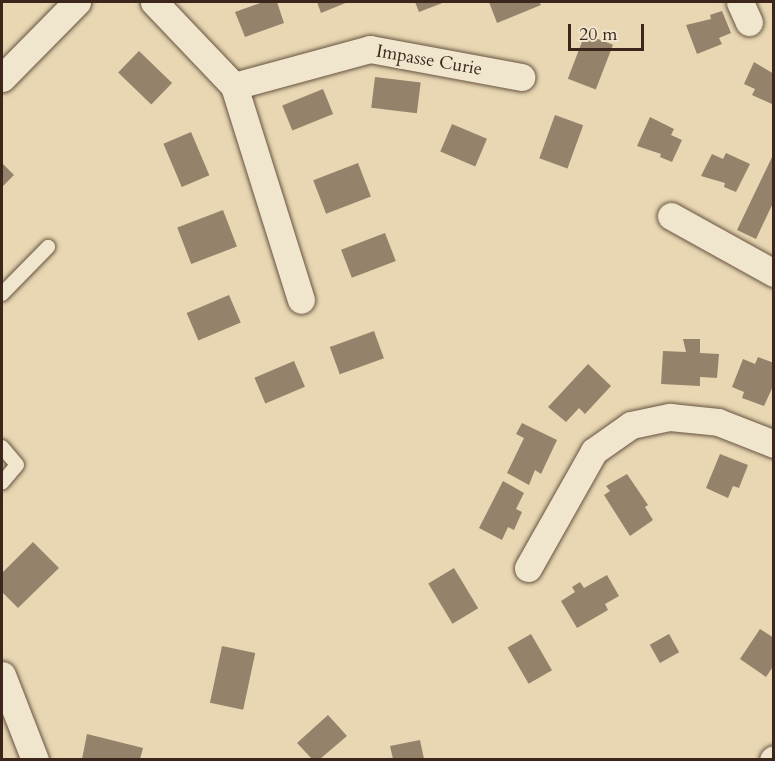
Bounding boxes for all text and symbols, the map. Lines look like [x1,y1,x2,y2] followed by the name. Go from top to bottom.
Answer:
[571,12,648,50] scale bar
[579,22,618,47] text: 20 m
[374,41,484,81] street label: Impasse Curie

